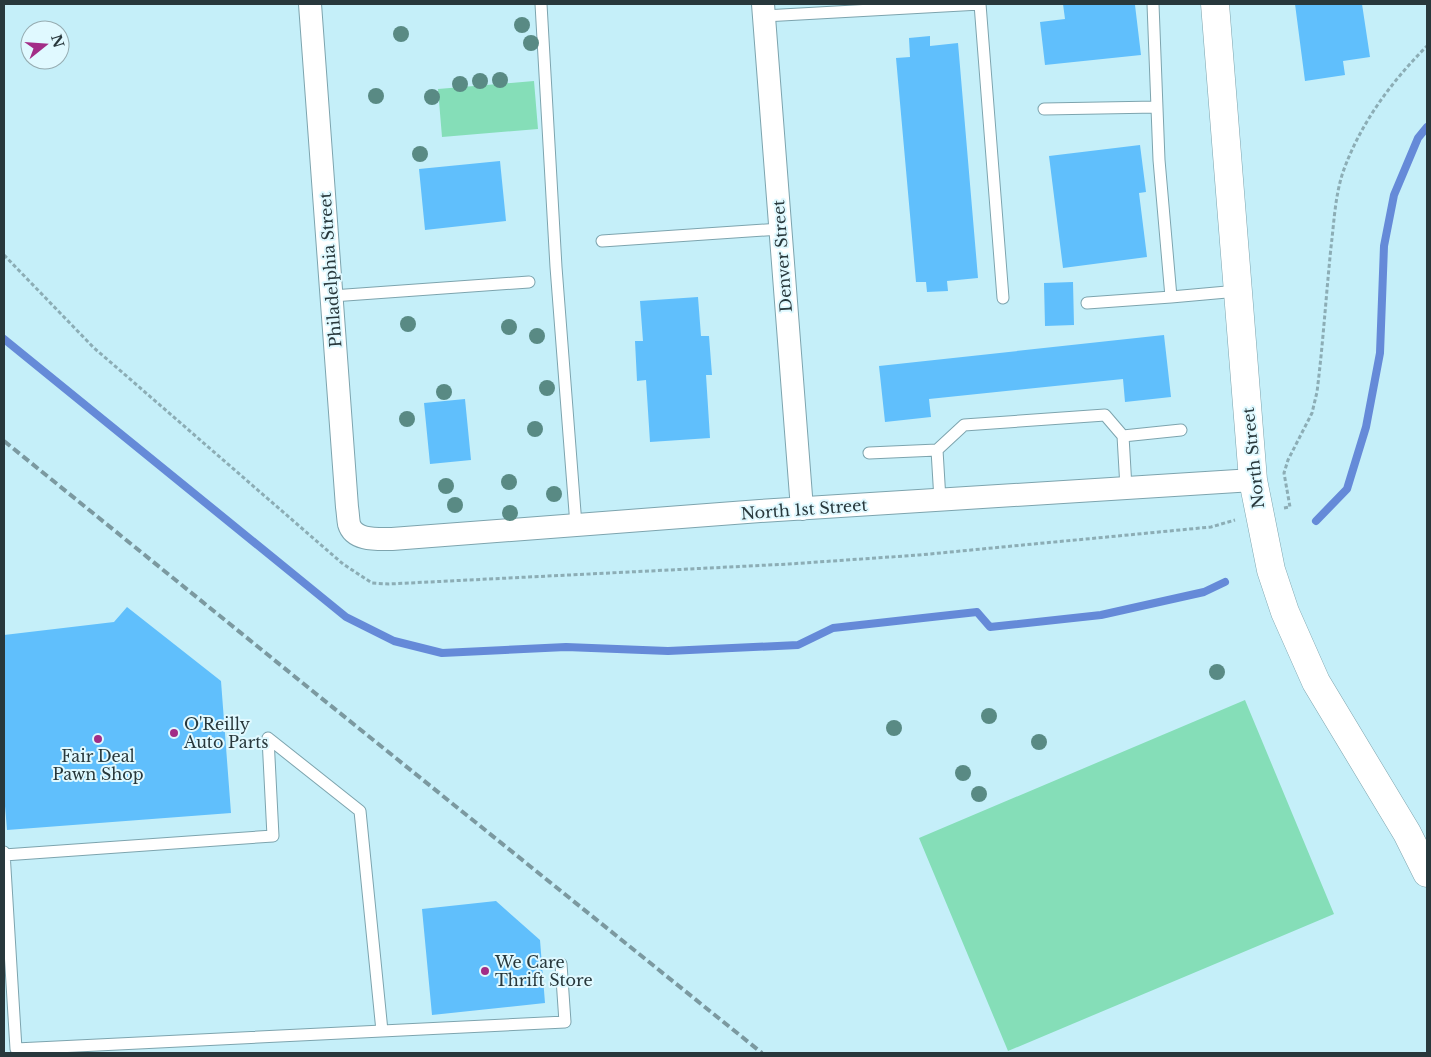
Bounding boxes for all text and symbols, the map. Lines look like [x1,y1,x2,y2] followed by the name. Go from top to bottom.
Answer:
[20,20,70,70] north arrow
[47,32,68,50] text: N
[315,192,345,348] street label: Philadelphia Street
[768,199,796,313] street label: Denver Street
[1238,406,1268,510] street label: North Street
[740,495,868,523] street label: North 1st Street
[183,714,269,752] place label: O'Reilly Auto Parts
[168,727,180,739] marker: O'Reilly Auto Parts
[92,733,104,745] marker: Fair Deal Pawn Shop
[52,746,144,784] place label: Fair Deal Pawn Shop
[494,952,593,990] place label: We Care Thrift Store
[479,965,491,977] marker: We Care Thrift Store

